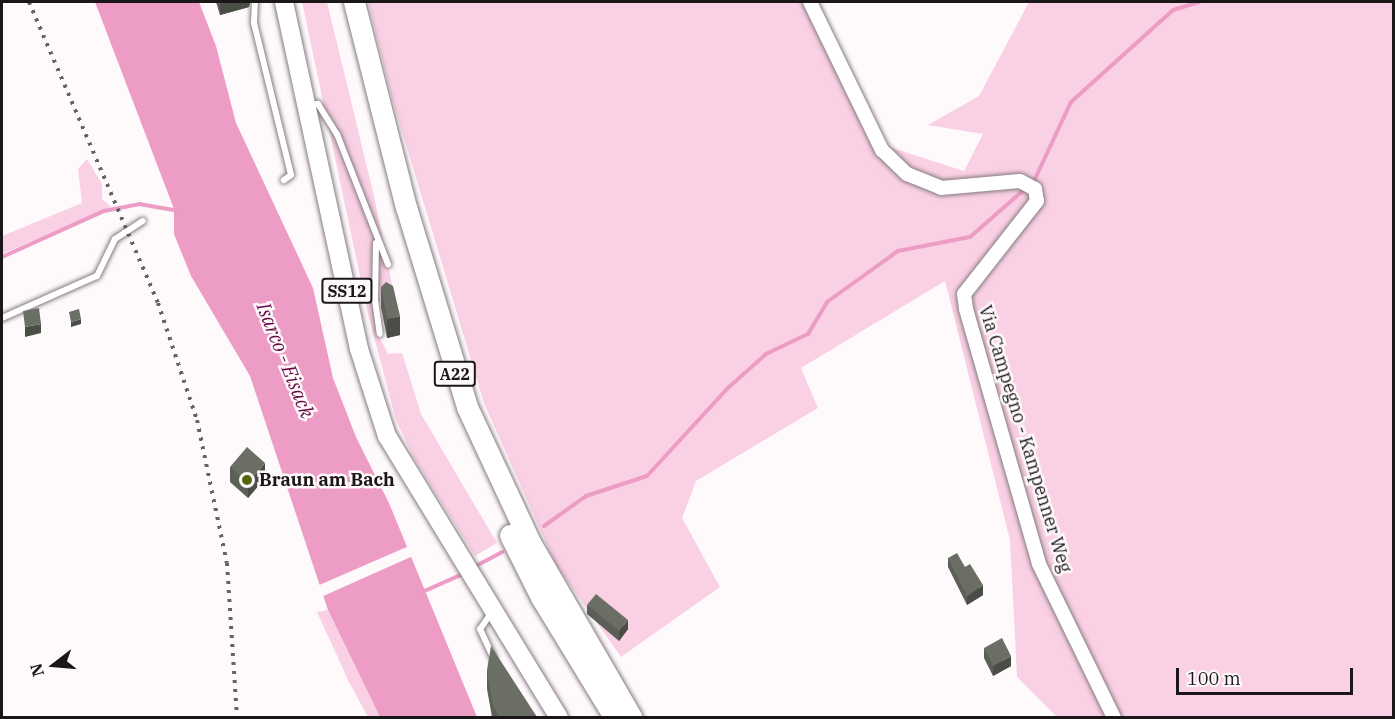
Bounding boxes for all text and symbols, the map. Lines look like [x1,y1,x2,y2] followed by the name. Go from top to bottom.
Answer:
[320,278,374,304] road number: SS12
[252,299,320,421] water label: Isarco - Eisack
[974,303,1076,575] street label: Via Campegno - Kampenner Weg
[432,361,478,387] road number: A22
[259,469,395,491] place label: Braun am Bach
[240,473,254,487] marker: Braun am Bach
[24,635,84,695] north arrow
[1179,656,1356,694] scale bar
[25,661,48,679] text: N
[1187,667,1241,690] text: 100 m

